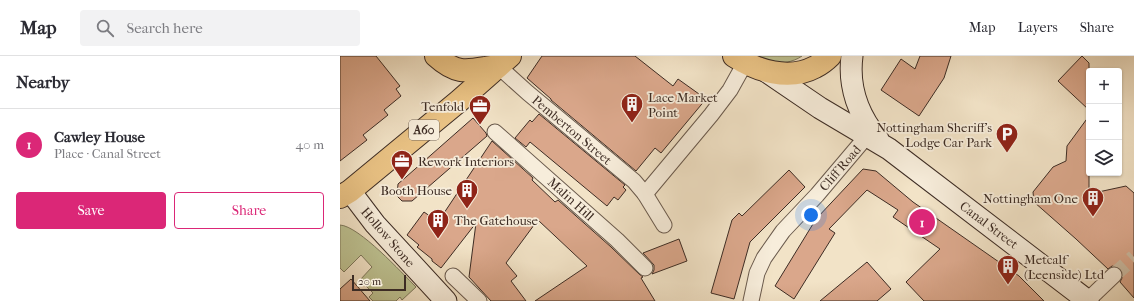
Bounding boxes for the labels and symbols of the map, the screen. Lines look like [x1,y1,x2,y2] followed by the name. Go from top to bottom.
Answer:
[648,90,718,120] place label: Lace Market Point
[619,91,645,124] building icon: Lace Market Point
[529,92,615,168] street label: Pemberton Street
[467,93,493,126] office icon: Tenfold
[421,99,465,114] place label: Tenfold
[409,120,439,140] road number: A60
[876,120,992,150] place label: Nottingham Sheriff's Lodge Car Park
[994,121,1020,154] parking icon: Nottingham Sheriff's Lodge Car Park
[816,141,864,194] street label: Cliff Road
[389,148,415,181] office icon: Rework Interiors
[418,154,514,169] place label: Rework Interiors
[545,174,597,224] street label: Malin Hill
[454,177,480,210] building icon: Booth House
[381,183,453,198] place label: Booth House
[1080,185,1106,218] building icon: Nottingham One
[983,191,1079,206] place label: Nottingham One
[957,198,1021,252] street label: Canal Street
[358,204,418,270] street label: Hollow Stone
[801,205,821,225] your location
[425,207,451,240] building icon: The Gatehouse
[909,207,935,237] pin: 1
[454,213,539,228] place label: The Gatehouse
[1024,252,1105,282] place label: Metcalf (Leenside) Ltd
[995,253,1021,286] building icon: Metcalf (Leenside) Ltd
[352,273,406,292] scale bar

